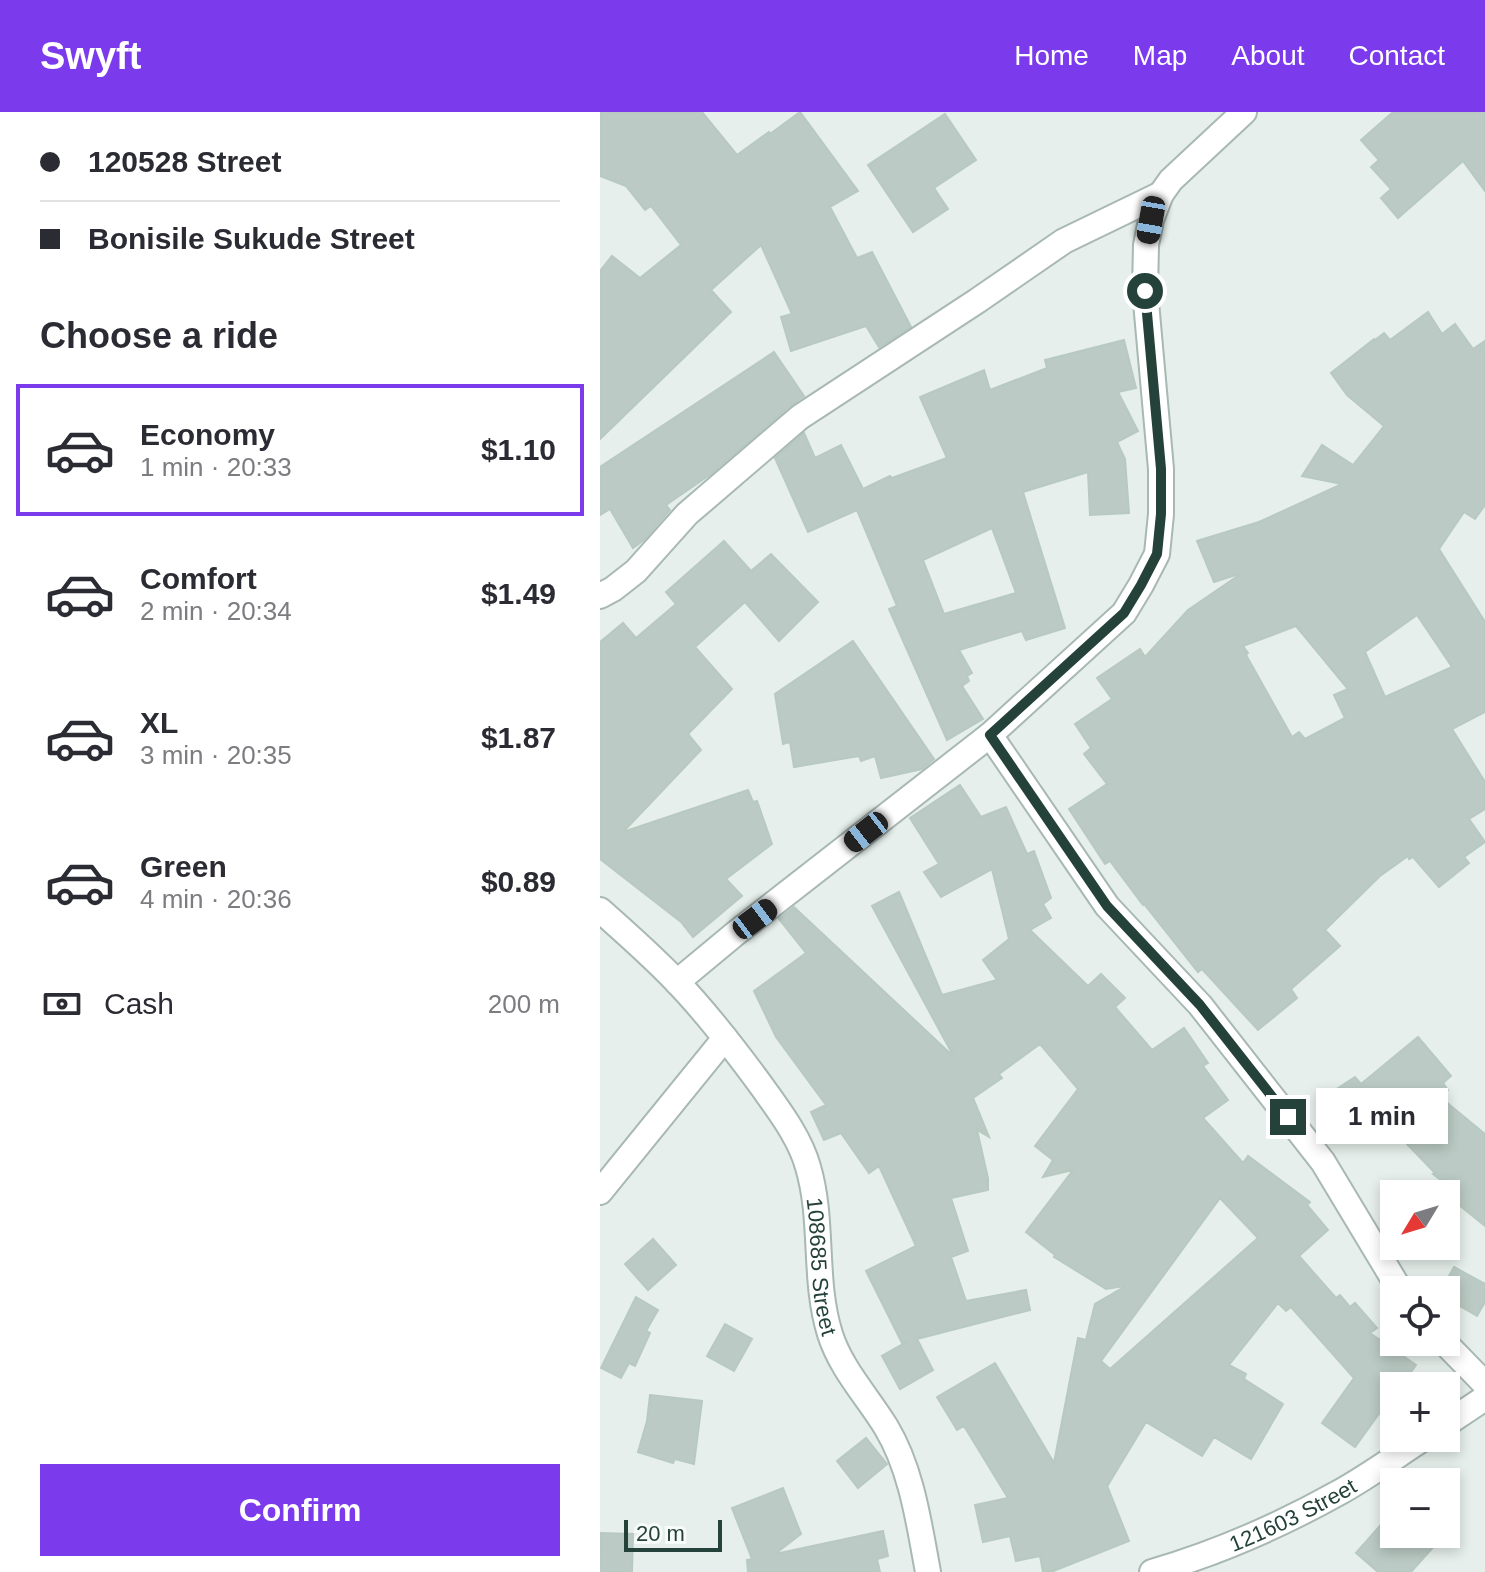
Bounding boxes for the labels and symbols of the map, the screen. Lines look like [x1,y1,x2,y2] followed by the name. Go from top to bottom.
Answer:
[1135,194,1167,246] car
[1127,273,1163,309] route start
[840,808,892,856] car
[729,895,781,943] car
[1316,1089,1448,1145] callout: 1 min
[1270,1099,1306,1135] route end
[1380,1180,1460,1260] north arrow
[802,1196,842,1339] street label: 108685 Street
[1226,1473,1361,1557] street label: 121603 Street
[624,1516,722,1552] scale bar

